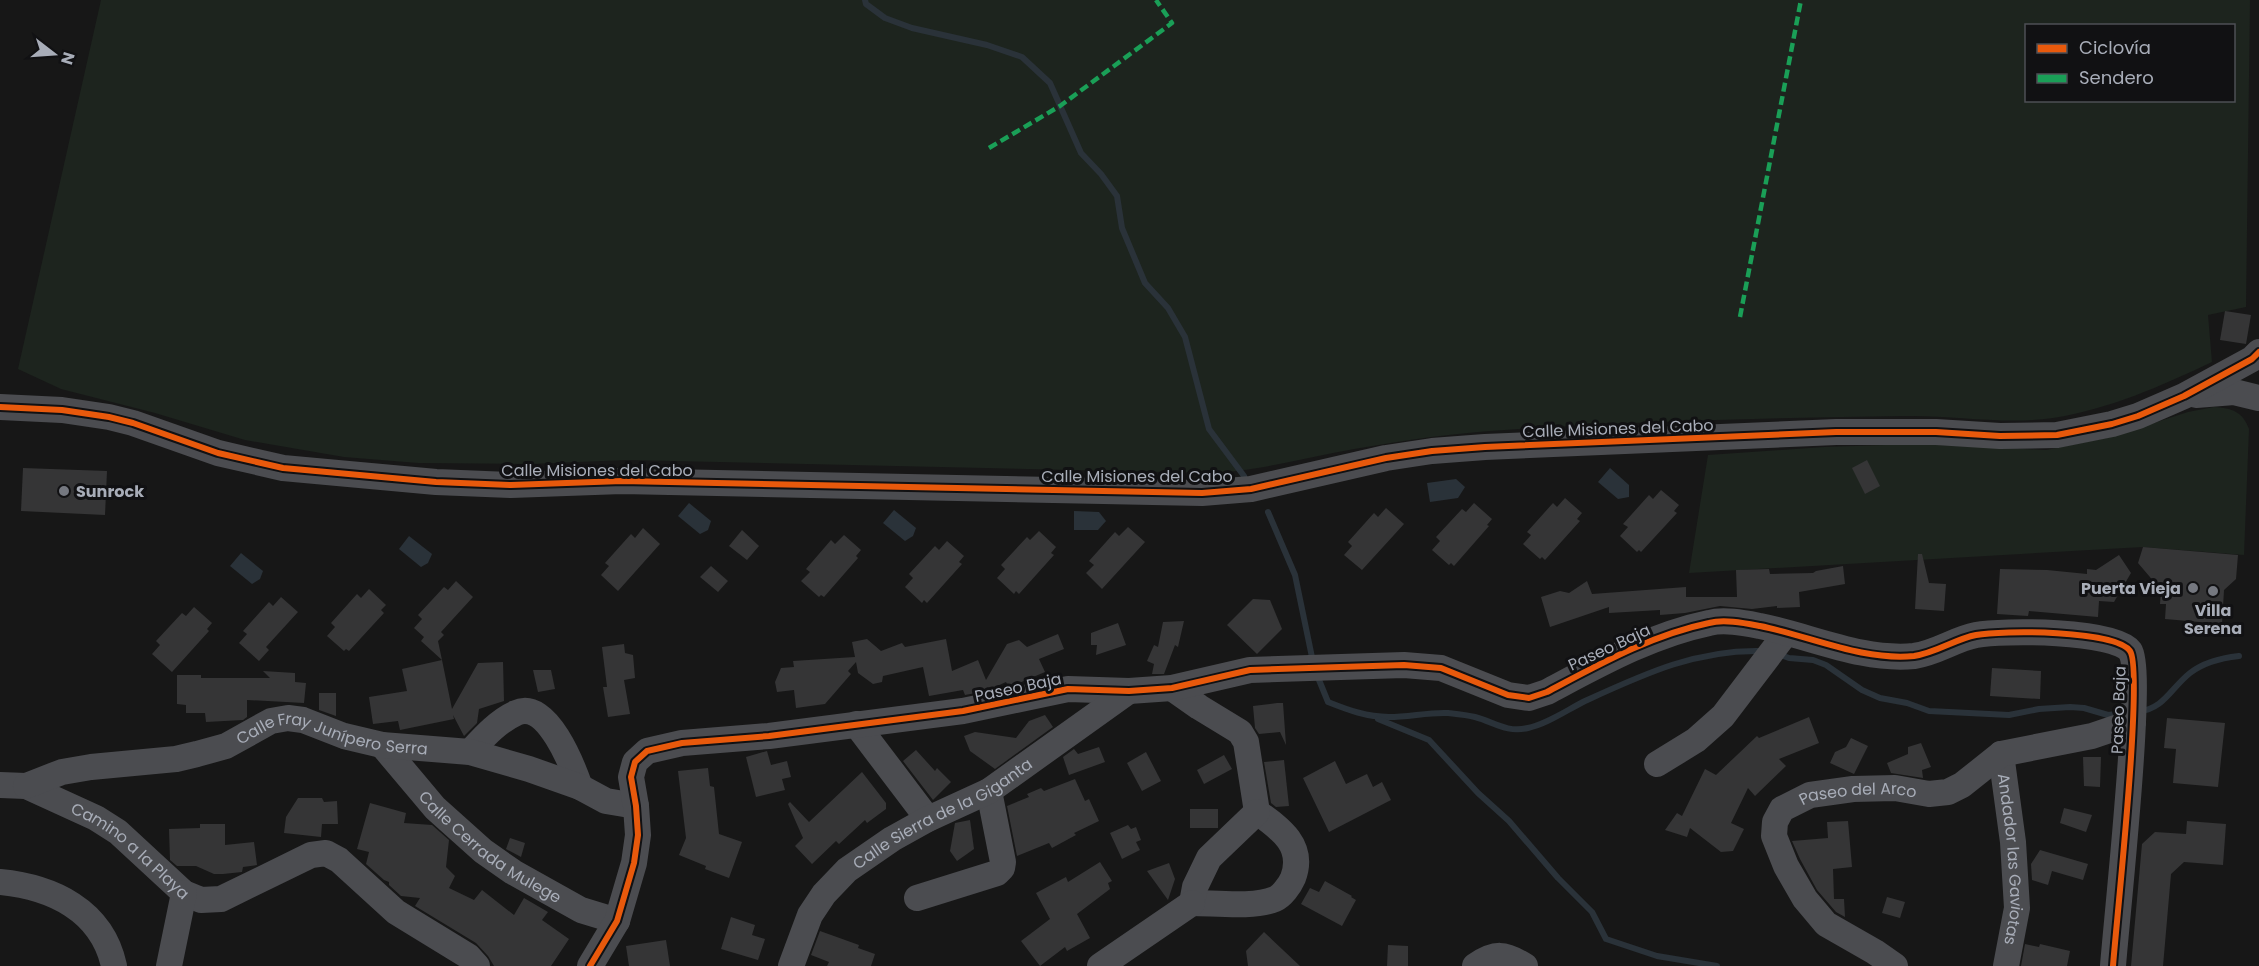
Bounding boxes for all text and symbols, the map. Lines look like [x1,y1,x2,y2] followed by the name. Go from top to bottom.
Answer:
[24,24,84,84] north arrow
[2025,24,2235,102] legend
[2079,35,2151,60] text: Ciclovía
[55,49,81,67] text: N
[2079,65,2154,90] text: Sendero
[1522,414,1714,443] street label: Calle Misiones del Cabo
[501,459,693,482] street label: Calle Misiones del Cabo
[1041,465,1233,488] street label: Calle Misiones del Cabo
[76,480,144,503] place label: Sunrock
[57,484,71,498] marker: Sunrock
[2081,577,2181,600] place label: Puerta Vieja
[2186,581,2200,595] marker: Puerta Vieja
[2206,584,2220,598] marker: Villa Serena
[2184,599,2242,640] place label: Villa Serena
[1564,618,1654,677] street label: Paseo Baja
[2105,666,2132,755] street label: Paseo Baja
[973,667,1064,708] street label: Paseo Baja
[232,707,429,761] street label: Calle Fray Junípero Serra
[848,753,1037,875] street label: Calle Sierra de la Giganta
[1992,772,2028,947] street label: Andador las Gaviotas
[1795,777,1918,811] street label: Paseo del Arco
[413,786,566,909] street label: Calle Cerrada Mulege
[67,797,195,905] street label: Camino a la Playa

